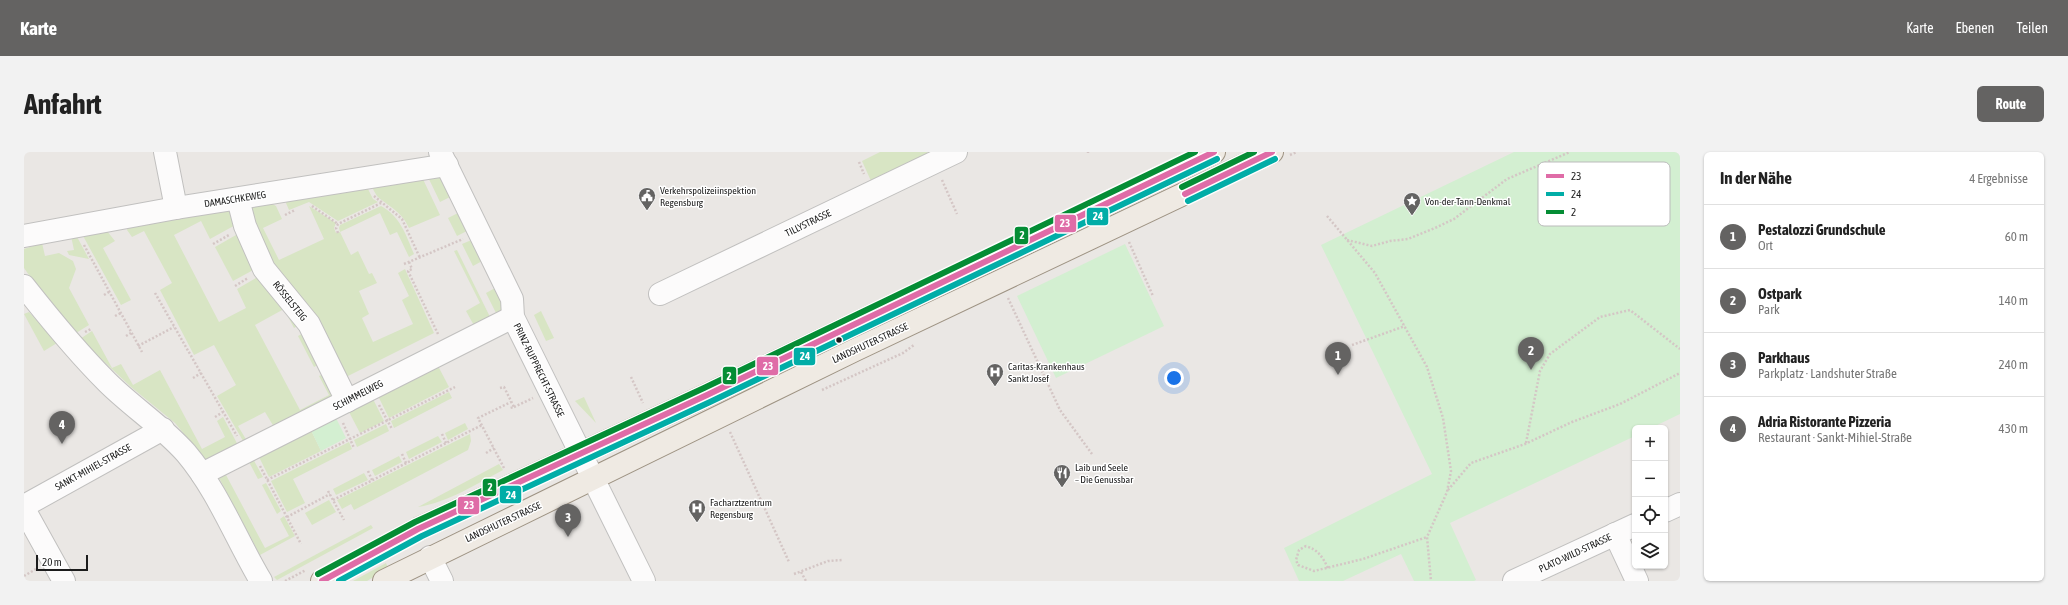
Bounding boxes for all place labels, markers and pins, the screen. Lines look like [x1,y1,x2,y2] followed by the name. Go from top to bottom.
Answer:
[660,185,756,208] place label: Verkehrspolizeiinspektion Regensburg
[637,186,657,211] public building icon: Verkehrspolizeiinspektion Regensburg
[1402,191,1422,216] place icon: Von-der-Tann-Denkmal
[1425,196,1511,207] place label: Von-der-Tann-Denkmal
[834,335,844,345] unlabelled marker
[1518,337,1544,370] pin: 2
[1325,342,1351,375] pin: 1
[1008,361,1085,384] place label: Caritas-Krankenhaus Sankt Josef
[985,362,1005,387] hospital icon: Caritas-Krankenhaus Sankt Josef
[49,411,75,444] pin: 4
[1075,462,1134,485] place label: Laib und Seele – Die Genussbar
[1052,463,1072,488] restaurant icon: Laib und Seele – Die Genussbar
[710,497,772,520] place label: Facharztzentrum Regensburg
[687,498,707,523] hospital icon: Facharztzentrum Regensburg
[555,504,581,537] pin: 3

